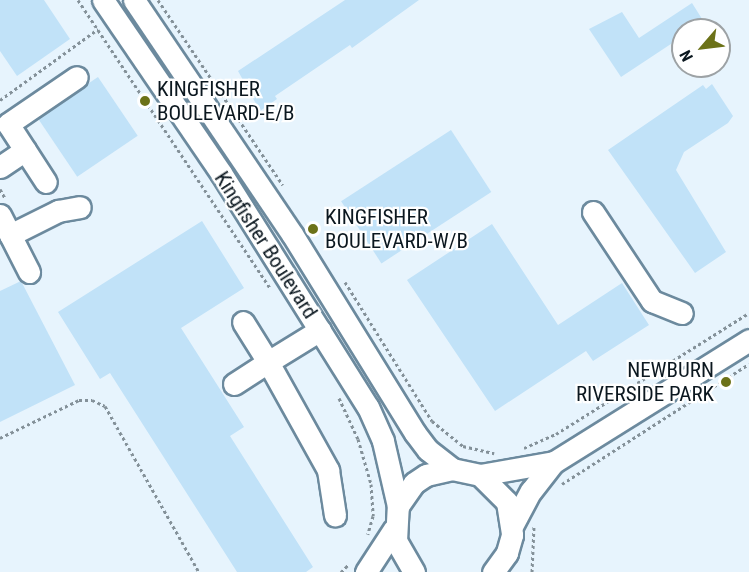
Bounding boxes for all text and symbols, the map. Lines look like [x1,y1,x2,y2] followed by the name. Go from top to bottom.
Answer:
[671,18,731,78] north arrow
[676,47,697,65] text: N
[157,76,294,126] place label: KINGFISHER BOULEVARD-E/B
[138,94,152,108] marker: KINGFISHER BOULEVARD-E/B
[209,167,323,323] street label: Kingfisher Boulevard
[325,204,468,254] place label: KINGFISHER BOULEVARD-W/B
[306,222,320,236] marker: KINGFISHER BOULEVARD-W/B
[576,357,714,407] place label: NEWBURN RIVERSIDE PARK
[719,375,733,389] marker: NEWBURN RIVERSIDE PARK

